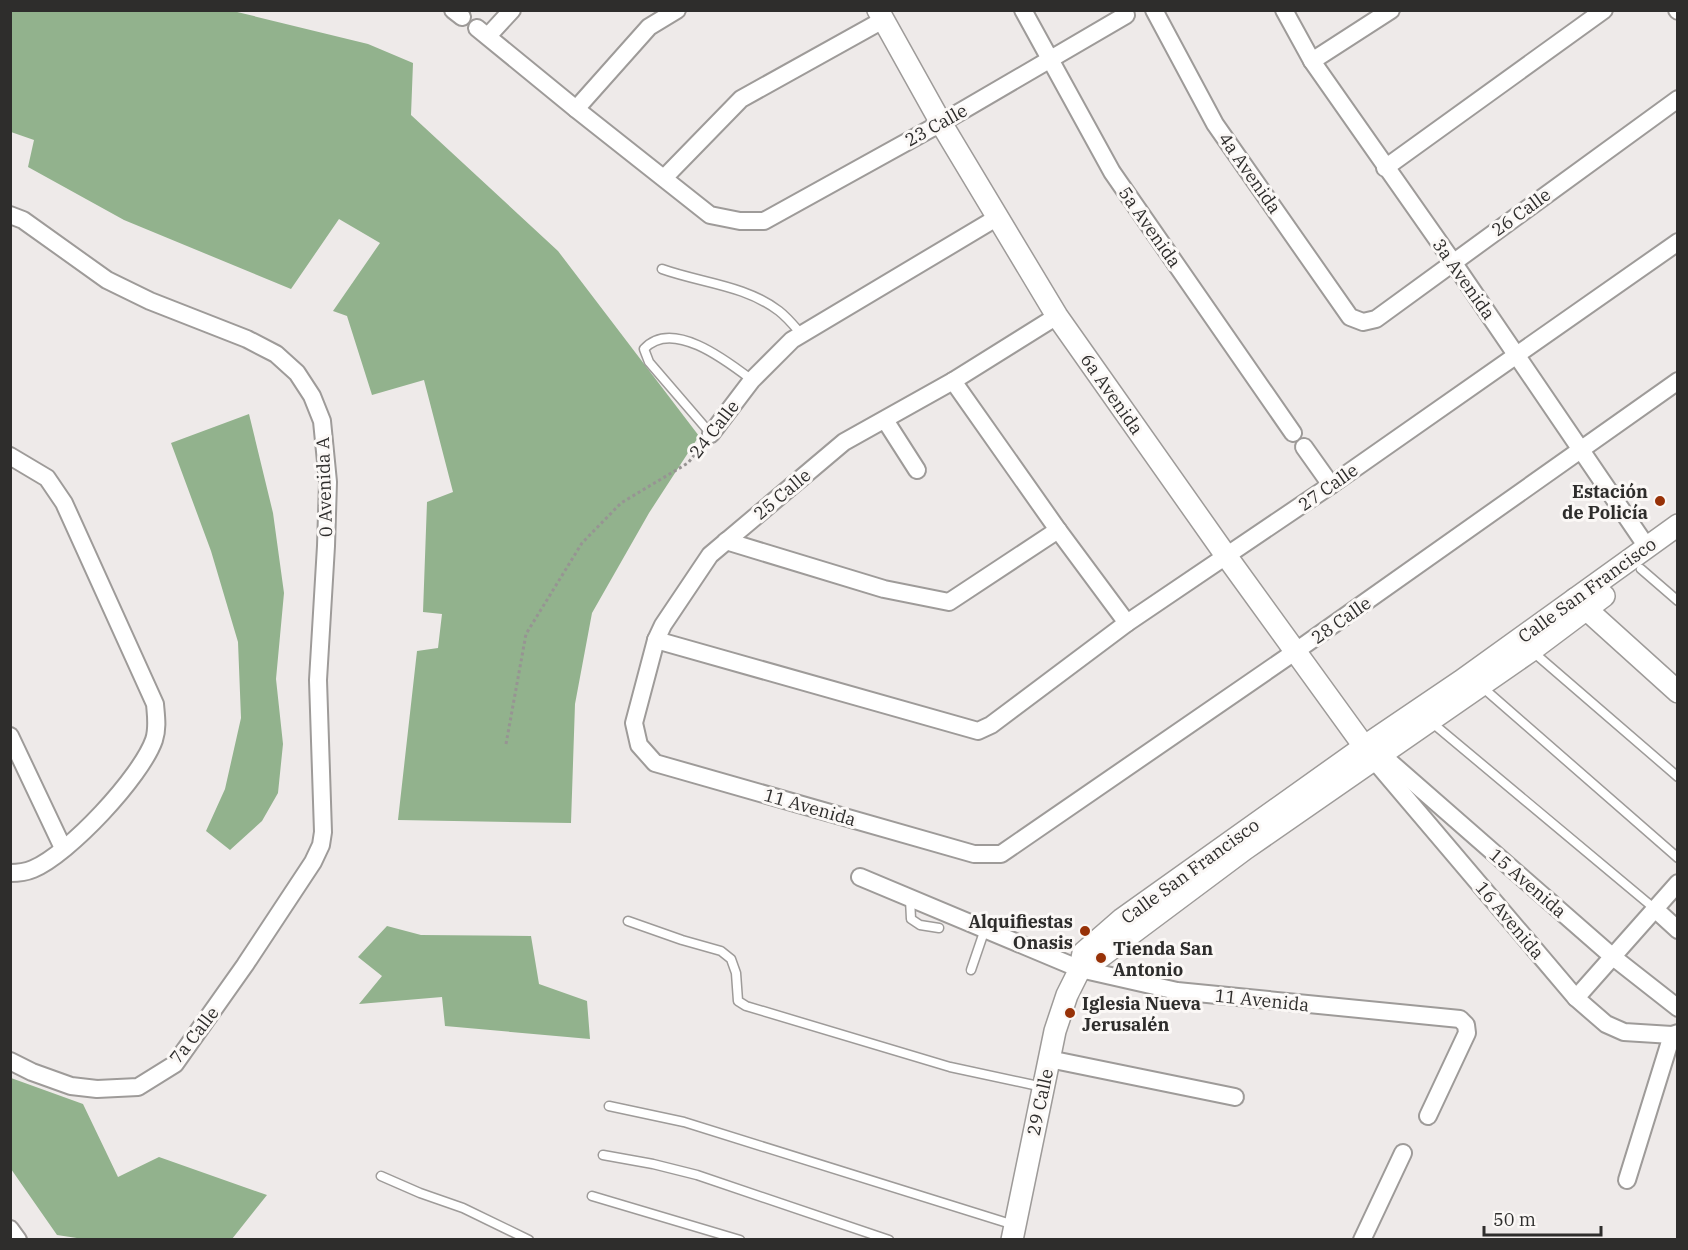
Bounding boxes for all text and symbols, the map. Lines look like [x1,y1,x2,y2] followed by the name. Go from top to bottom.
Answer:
[901,99,971,151] street label: 23 Calle
[1214,128,1286,218] street label: 4a Avenida
[1114,182,1186,272] street label: 5a Avenida
[1487,183,1555,241] street label: 26 Calle
[1428,234,1500,324] street label: 3a Avenida
[1076,349,1148,439] street label: 6a Avenida
[684,395,744,463] street label: 24 Calle
[311,436,337,538] street label: 0 Avenida A
[1294,458,1362,516] street label: 27 Calle
[749,463,815,525] street label: 25 Calle
[1562,480,1648,524] place label: Estación de Policía
[1653,494,1667,508] marker: Estación de Policía
[1513,532,1661,648] street label: Calle San Francisco
[1307,591,1375,649] street label: 28 Calle
[761,783,859,831] street label: 11 Avenida
[1116,813,1264,929] street label: Calle San Francisco
[1485,843,1571,923] street label: 15 Avenida
[1471,876,1549,964] street label: 16 Avenida
[968,910,1073,954] place label: Alquifiestas Onasis
[1078,924,1092,938] marker: Alquifiestas Onasis
[1113,937,1213,981] place label: Tienda San Antonio
[1094,951,1108,965] marker: Tienda San Antonio
[1214,984,1310,1016] street label: 11 Avenida
[1082,992,1201,1036] place label: Iglesia Nueva Jerusalén
[164,1002,224,1068] street label: 7a Calle
[1063,1006,1077,1020] marker: Iglesia Nueva Jerusalén
[1022,1067,1058,1137] street label: 29 Calle
[1484,1199,1601,1237] scale bar
[1493,1208,1536,1231] text: 50 m

